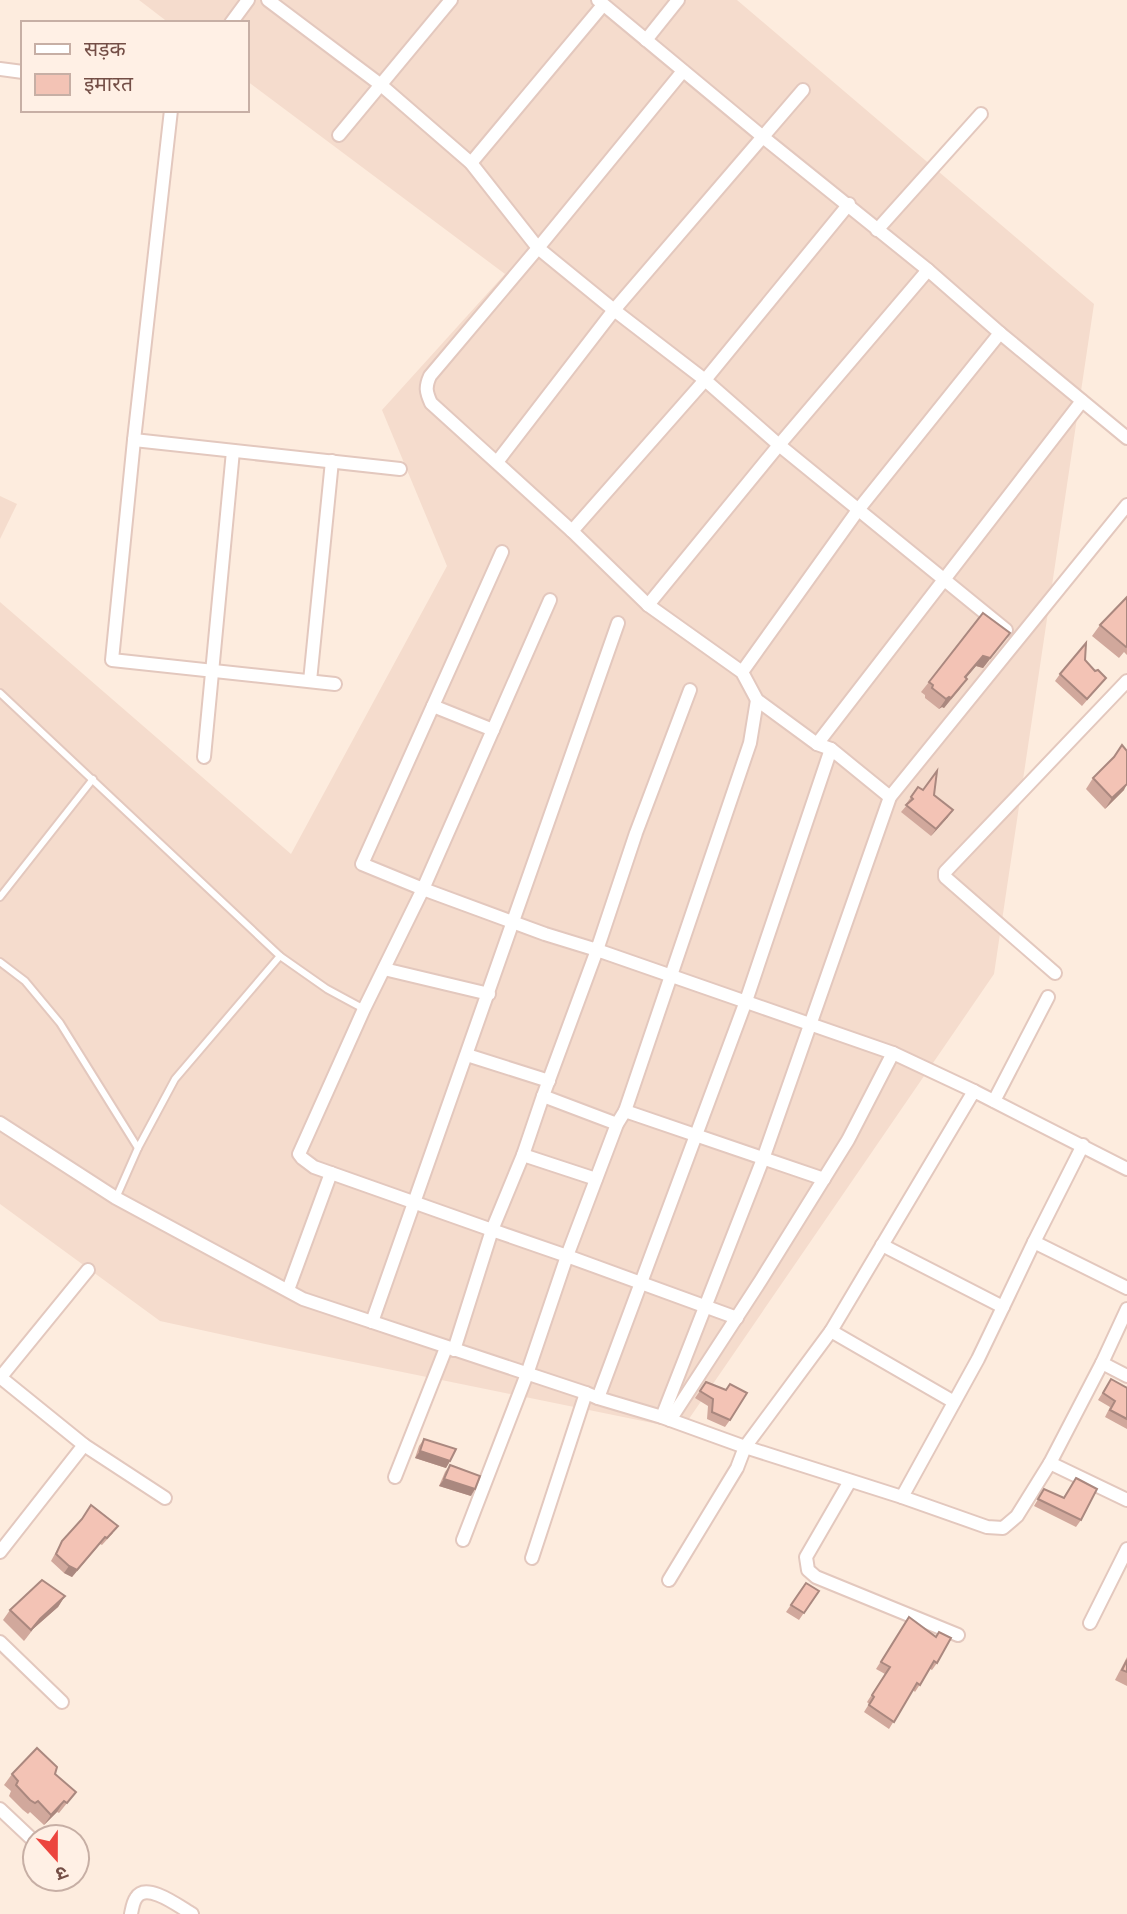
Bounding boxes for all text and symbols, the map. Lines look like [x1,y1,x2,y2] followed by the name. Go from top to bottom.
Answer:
[21,21,248,112] legend
[84,35,126,62] text: सड़क
[84,70,134,97] text: इमारत
[21,1823,91,1893] north arrow
[52,1861,72,1887] text: उ

